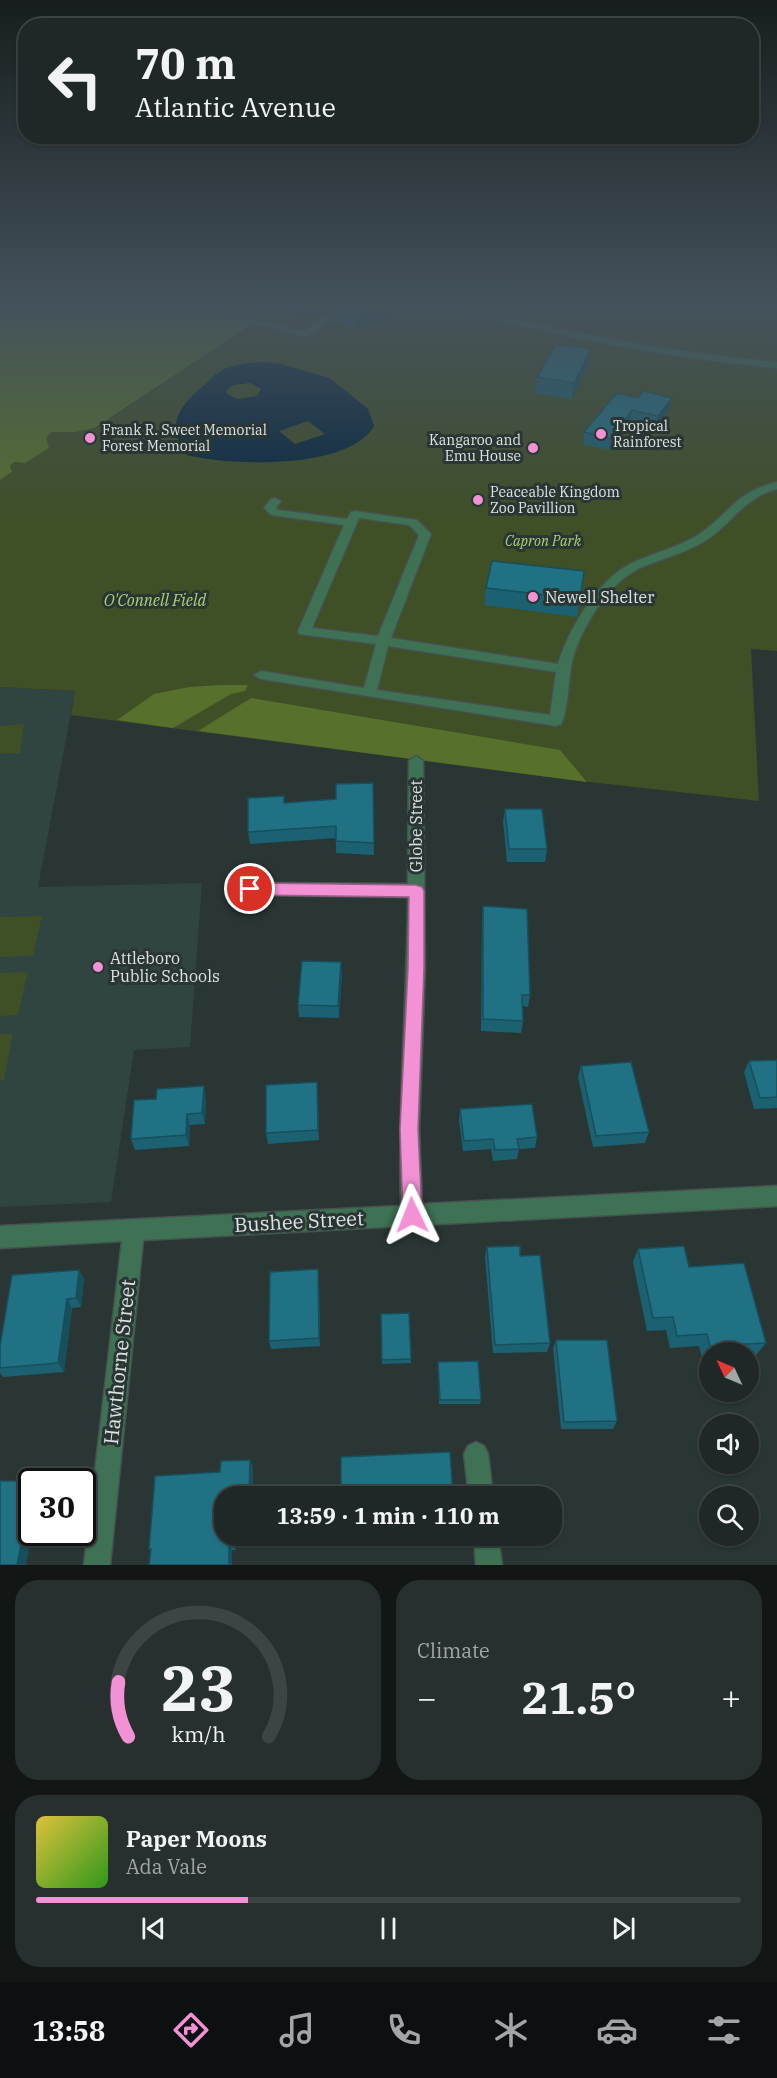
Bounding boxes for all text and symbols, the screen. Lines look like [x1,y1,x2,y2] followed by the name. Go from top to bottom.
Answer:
[135,36,236,91] text: 70 m
[36,42,114,120] icon: left
[135,89,336,124] text: Atlantic Avenue
[613,417,681,451] place label: Tropical Rainforest
[102,421,267,455] place label: Frank R. Sweet Memorial Forest Memorial
[594,427,608,441] marker: Tropical Rainforest
[83,431,97,445] marker: Frank R. Sweet Memorial Forest Memorial
[429,431,521,465] place label: Kangaroo and Emu House
[526,441,540,455] marker: Kangaroo and Emu House
[490,483,620,517] place label: Peaceable Kingdom Zoo Pavillion
[471,493,485,507] marker: Peaceable Kingdom Zoo Pavillion
[505,532,582,550] park label: Capron Park
[545,587,654,607] place label: Newell Shelter
[104,590,206,610] park label: O'Connell Field
[526,590,540,604] marker: Newell Shelter
[406,779,426,872] street label: Globe Street
[224,863,275,914] pin
[233,872,266,905] icon: arrive
[110,948,220,986] place label: Attleboro Public Schools
[91,960,105,974] marker: Attleboro Public Schools
[380,1183,444,1247] position arrow
[233,1204,365,1238] street label: Bushee Street
[97,1278,141,1446] street label: Hawthorne Street
[699,1342,759,1402] north arrow
[699,1342,759,1546] map controls
[699,1414,759,1474] button: sound
[18,1468,96,1546] speed limit sign: 30
[699,1486,759,1546] button: search
[276,1501,500,1530] text: 13:59 · 1 min · 110 m
[417,1637,490,1664] text: Climate
[161,1647,235,1728] text: 23
[522,1668,636,1726] text: 21.5°
[417,1676,437,1719] text: −
[721,1676,741,1719] text: +
[171,1720,225,1748] text: km/h
[126,1824,267,1853] text: Paper Moons
[126,1853,207,1880] text: Ada Vale
[137,1912,170,1945] icon: previous
[372,1912,405,1945] icon: pause
[607,1912,640,1945] icon: next
[170,2009,212,2051] icon: directions
[276,2009,318,2051] icon: music
[383,2009,425,2051] icon: phone
[490,2009,532,2051] icon: climate
[596,2009,638,2051] icon: car
[703,2009,745,2051] icon: filters
[32,2013,105,2048] text: 13:58

